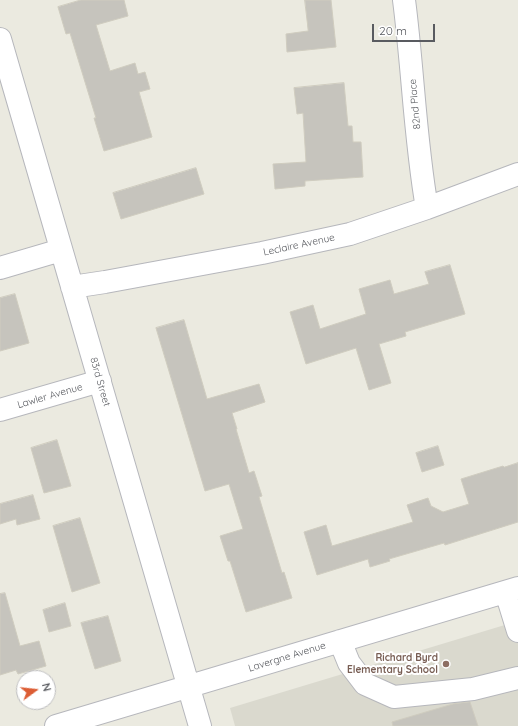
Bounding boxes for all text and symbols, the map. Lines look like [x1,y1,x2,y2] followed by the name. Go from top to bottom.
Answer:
[374,16,437,42] scale bar
[379,23,407,38] text: 20 m
[407,78,423,130] street label: 82nd Place
[262,232,336,258] street label: Leclaire Avenue
[87,356,113,408] street label: 83rd Street
[16,381,84,411] street label: Lawler Avenue
[247,640,327,674] street label: Lavergne Avenue
[347,652,438,676] place label: Richard Byrd Elementary School
[441,659,451,669] marker: Richard Byrd Elementary School
[16,670,56,710] north arrow
[39,681,54,693] text: N

